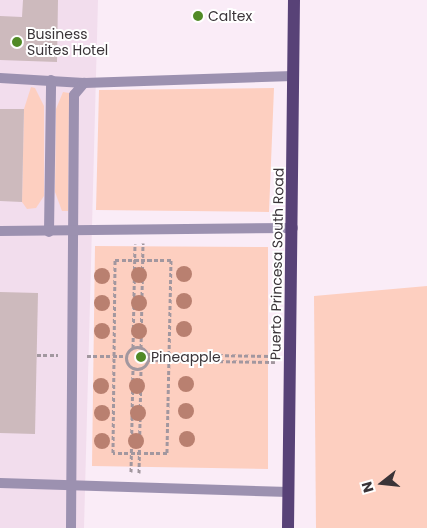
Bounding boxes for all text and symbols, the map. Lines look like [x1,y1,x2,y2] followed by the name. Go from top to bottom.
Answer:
[208,8,252,24] place label: Caltex
[192,10,204,22] marker: Caltex
[27,26,108,58] place label: Business Suites Hotel
[11,36,23,48] marker: Business Suites Hotel
[267,168,287,360] street label: Puerto Princesa South Road
[151,349,221,365] place label: Pineapple
[135,351,147,363] marker: Pineapple
[357,458,407,508] north arrow
[357,479,379,495] text: N

